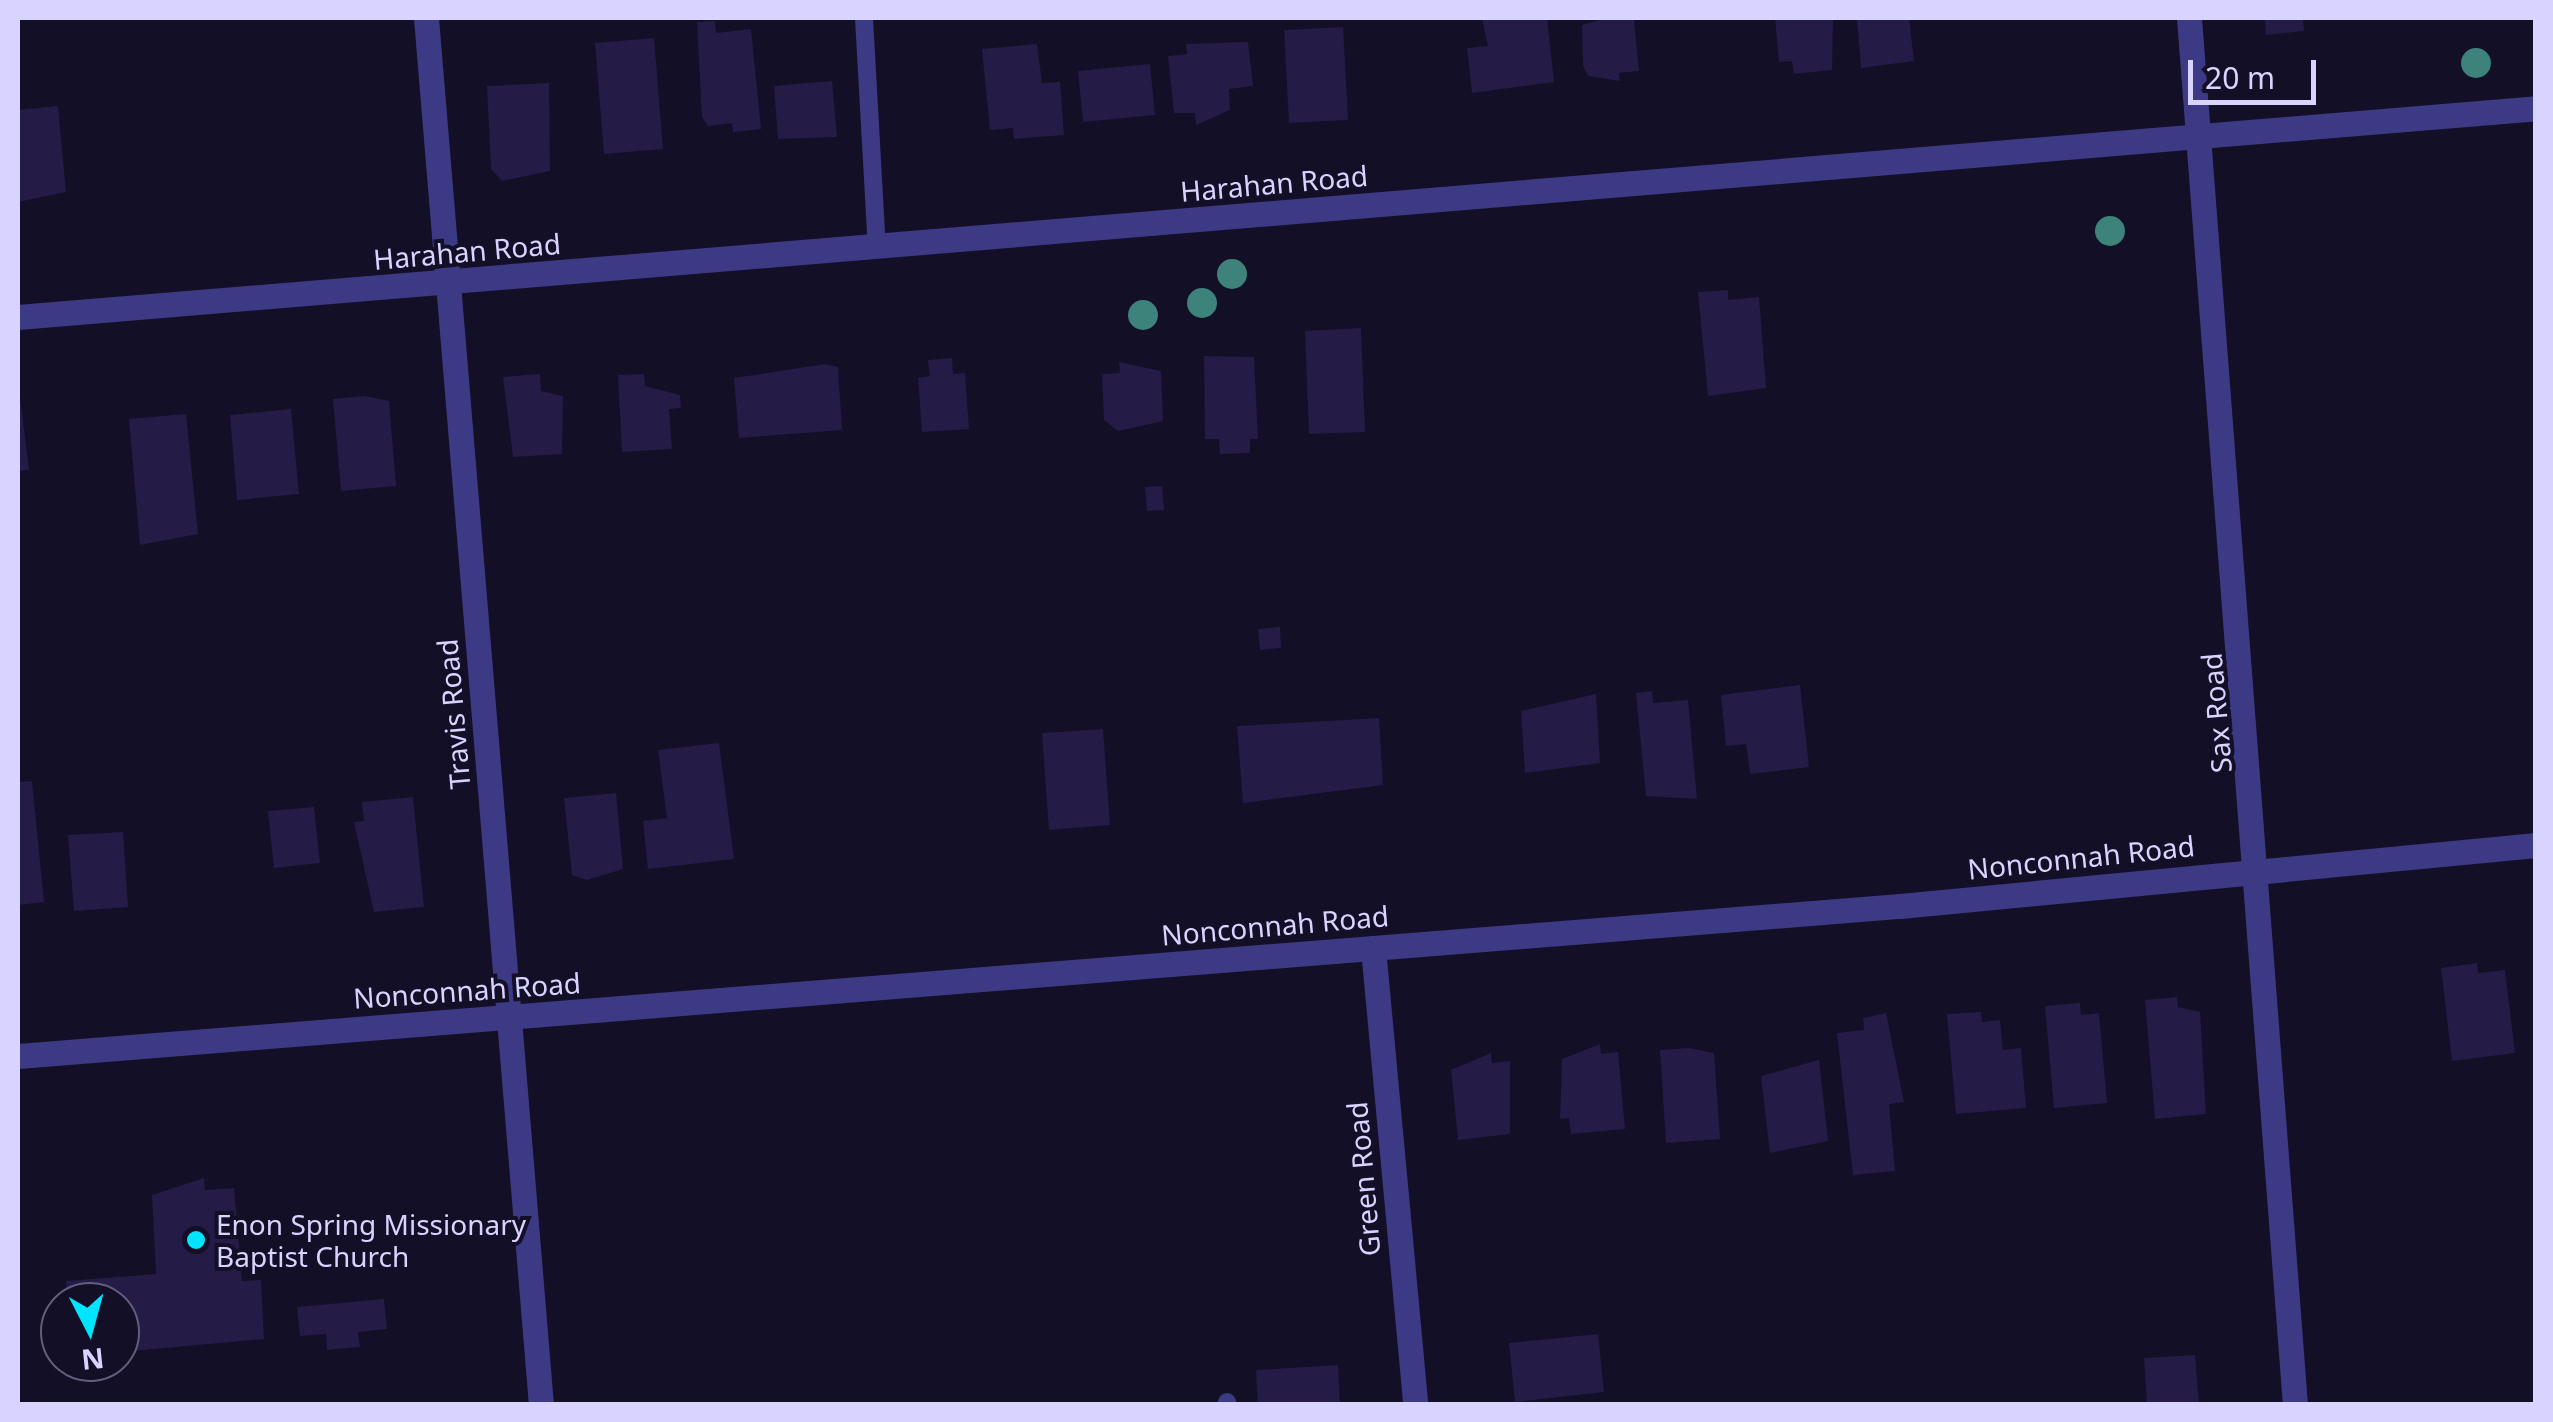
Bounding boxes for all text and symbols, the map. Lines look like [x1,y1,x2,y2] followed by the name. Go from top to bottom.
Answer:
[2193,40,2320,102] scale bar
[2205,57,2275,98] text: 20 m
[1179,158,1369,208] street label: Harahan Road
[372,226,562,276] street label: Harahan Road
[430,638,476,790] street label: Travis Road
[2194,652,2238,774] street label: Sax Road
[1966,828,2196,886] street label: Nonconnah Road
[1160,898,1390,952] street label: Nonconnah Road
[352,965,582,1015] street label: Nonconnah Road
[1340,1100,1386,1258] street label: Green Road
[216,1207,526,1273] place label: Enon Spring Missionary Baptist Church
[185,1229,207,1251] marker: Enon Spring Missionary Baptist Church
[40,1282,140,1382] north arrow
[80,1340,106,1380] text: N

